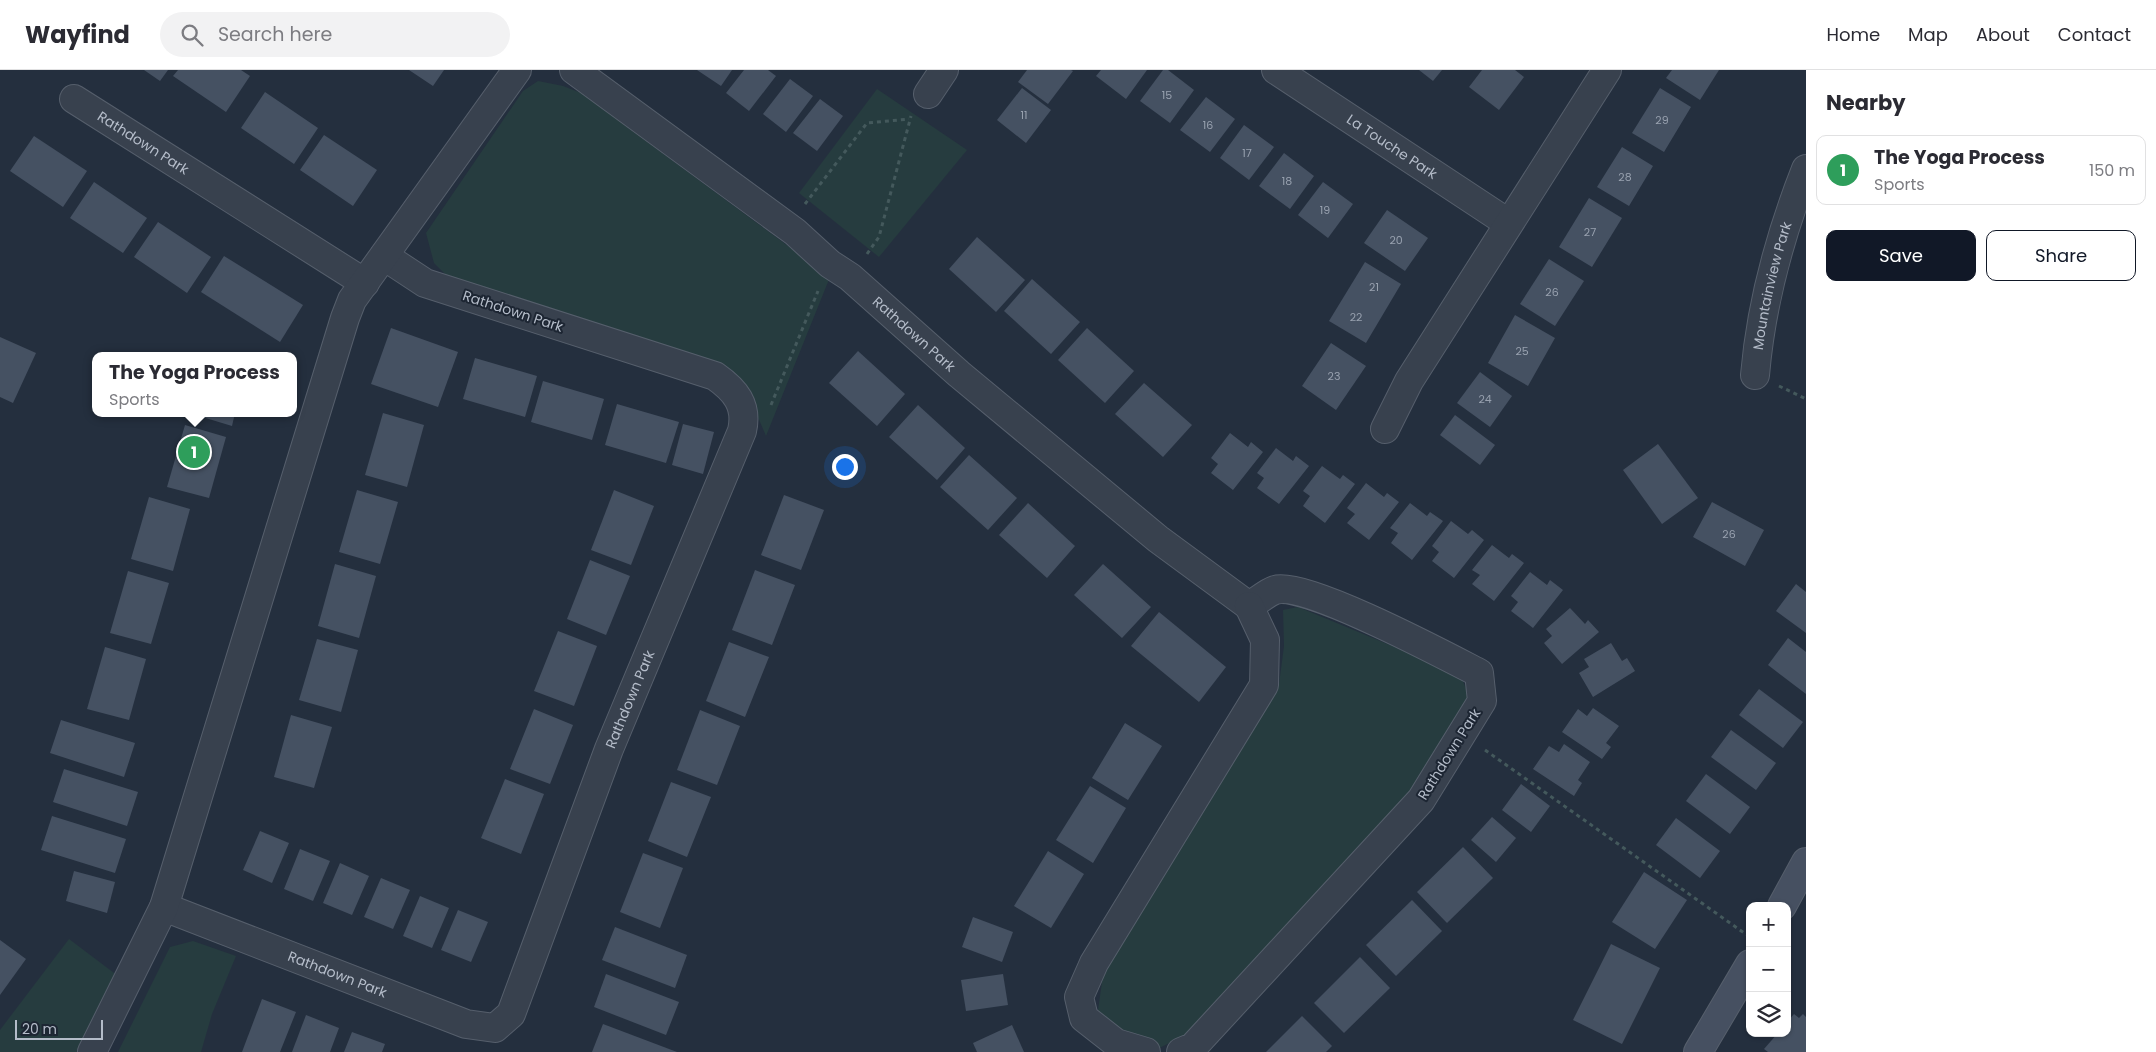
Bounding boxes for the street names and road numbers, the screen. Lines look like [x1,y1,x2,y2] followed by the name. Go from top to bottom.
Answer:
[94,106,194,180] street label: Rathdown Park
[1343,109,1442,184] street label: La Touche Park
[1748,218,1797,351] street label: Mountainview Park
[460,285,567,337] street label: Rathdown Park
[868,292,960,377] street label: Rathdown Park
[600,646,660,751] street label: Rathdown Park
[1413,704,1486,804] street label: Rathdown Park
[285,946,391,1003] street label: Rathdown Park

